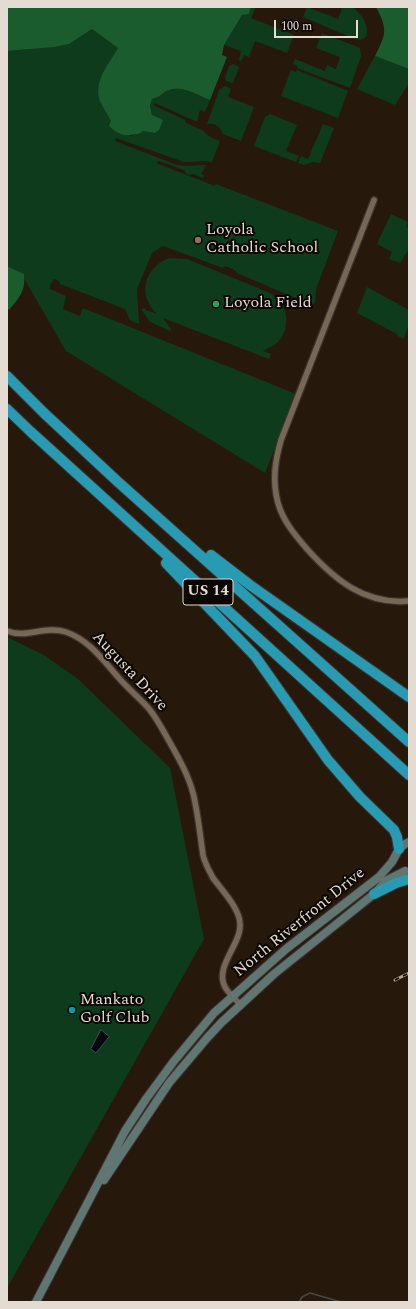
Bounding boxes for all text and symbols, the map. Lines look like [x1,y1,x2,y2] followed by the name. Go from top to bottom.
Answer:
[276,12,360,38] scale bar
[281,17,312,36] text: 100 m
[206,221,318,259] place label: Loyola Catholic School
[193,235,203,245] marker: Loyola Catholic School
[224,294,312,314] place label: Loyola Field
[211,299,221,309] marker: Loyola Field
[183,579,233,605] road number: US 14
[87,628,171,716] street label: Augusta Drive
[231,864,369,982] street label: North Riverfront Drive
[80,991,149,1029] place label: Mankato Golf Club
[67,1005,77,1015] marker: Mankato Golf Club

